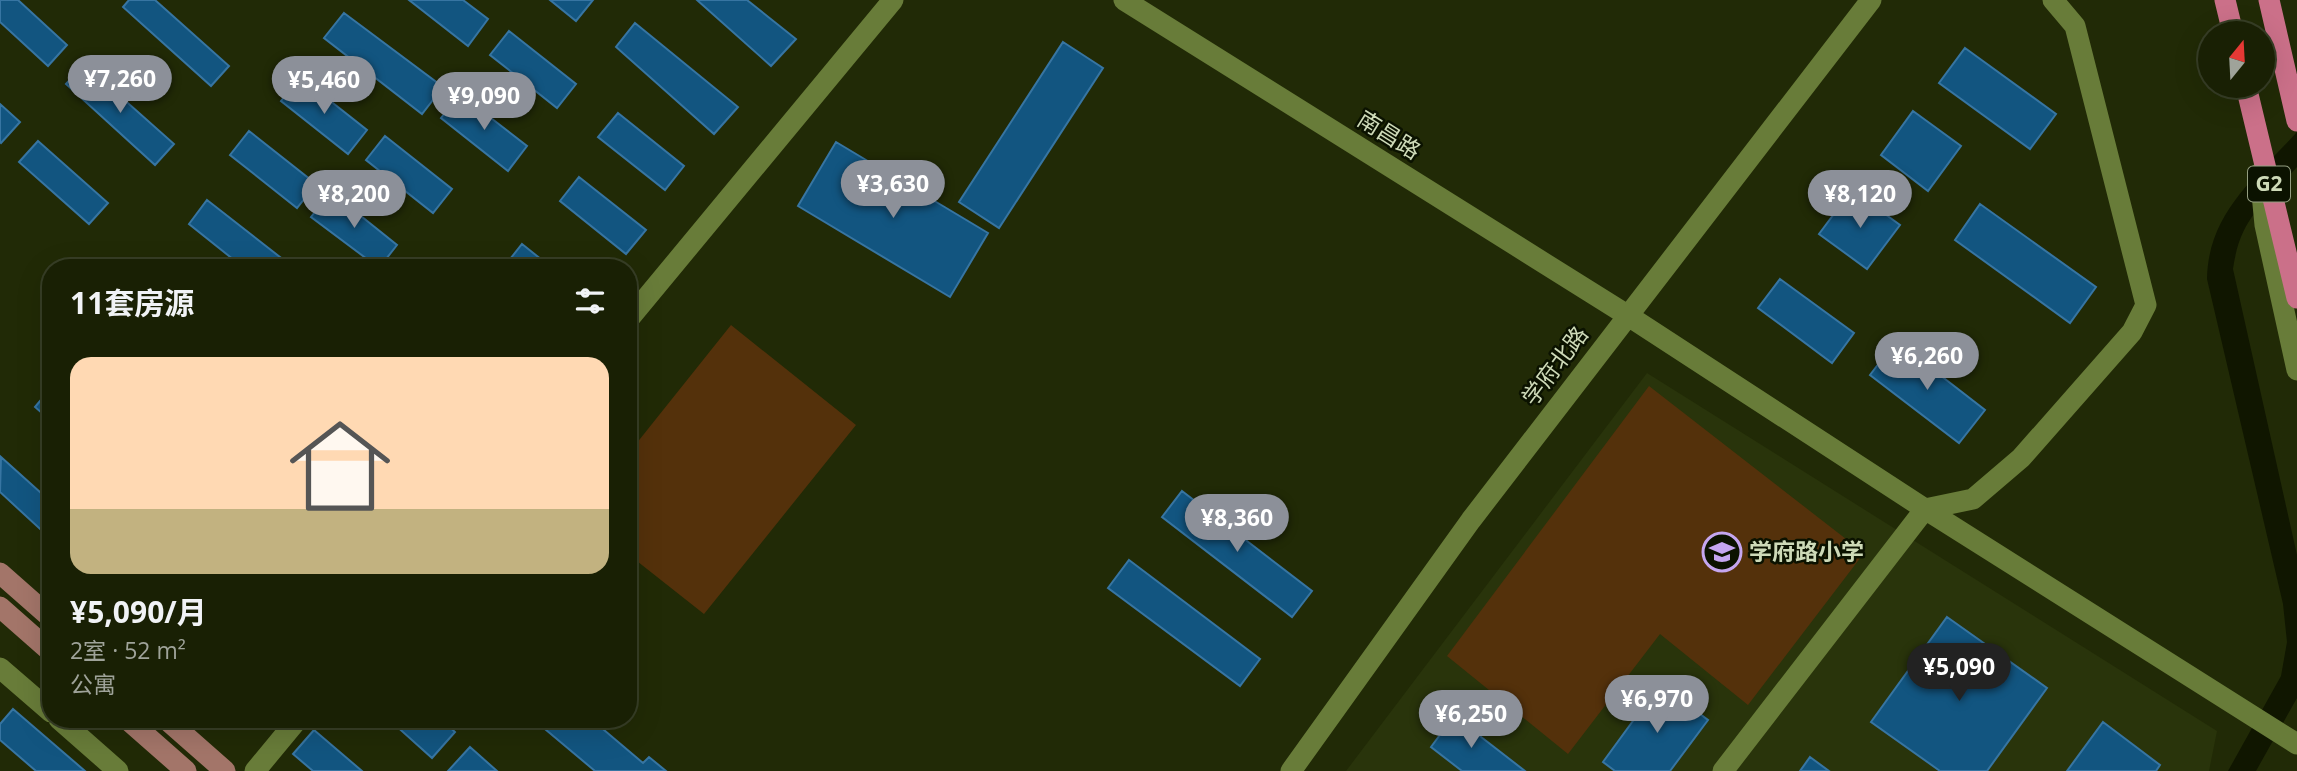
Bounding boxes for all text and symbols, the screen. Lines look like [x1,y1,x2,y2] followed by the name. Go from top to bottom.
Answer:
[2198,21,2275,98] north arrow
[2198,21,2275,98] map controls
[63,55,177,115] pin: ¥7,260
[267,57,381,116] pin: ¥5,460
[84,62,156,94] text: ¥7,260
[288,63,360,95] text: ¥5,460
[427,72,541,132] pin: ¥9,090
[448,79,520,111] text: ¥9,090
[1352,102,1427,166] street label: 南昌路
[836,160,950,220] pin: ¥3,630
[2248,166,2290,202] road number: G2
[857,167,929,199] text: ¥3,630
[297,170,411,230] pin: ¥8,200
[1803,170,1917,230] pin: ¥8,120
[318,177,390,209] text: ¥8,200
[1824,177,1896,209] text: ¥8,120
[70,282,194,323] text: 11套房源
[571,282,609,320] icon: filters
[1514,319,1595,412] street label: 学府北路
[1870,332,1984,392] pin: ¥6,260
[1891,339,1963,371] text: ¥6,260
[277,403,403,529] icon: home
[1180,494,1294,554] pin: ¥8,360
[1201,501,1273,533] text: ¥8,360
[1701,531,1743,573] school or university icon: 学府路小学
[1749,535,1864,567] place label: 学府路小学
[70,591,207,632] text: ¥5,090/月
[70,634,186,666] text: 2室 · 52 m²
[1902,644,2016,703] pin: ¥5,090
[1923,650,1995,682] text: ¥5,090
[70,668,116,700] text: 公寓
[1600,676,1714,735] pin: ¥6,970
[1621,682,1693,714] text: ¥6,970
[1414,690,1528,750] pin: ¥6,250
[1435,697,1507,729] text: ¥6,250

